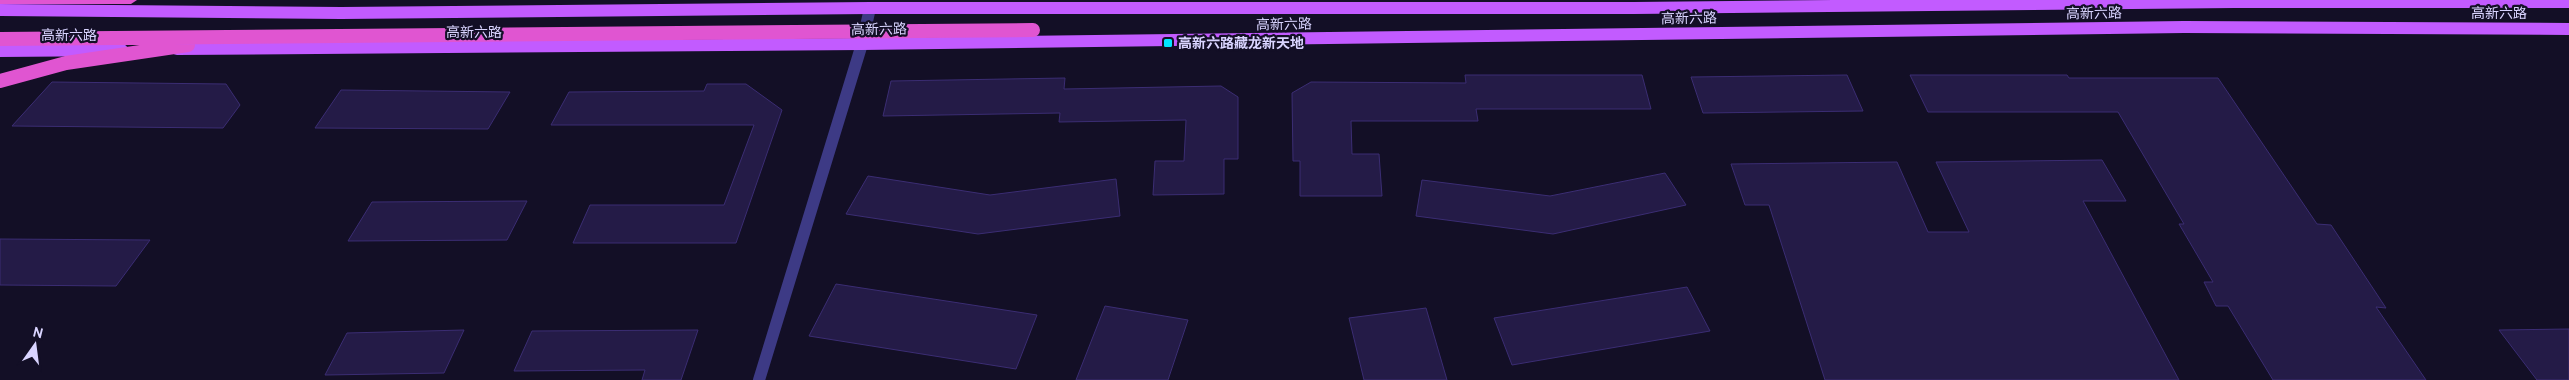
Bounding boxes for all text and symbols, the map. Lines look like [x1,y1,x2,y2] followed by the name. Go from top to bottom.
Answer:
[2066,6,2122,23] street label: 高新六路
[2471,6,2527,23] street label: 高新六路
[1661,11,1717,28] street label: 高新六路
[1256,17,1312,34] street label: 高新六路
[851,22,907,39] street label: 高新六路
[446,25,502,42] street label: 高新六路
[41,28,97,45] street label: 高新六路
[1178,35,1304,53] place label: 高新六路藏龙新天地
[1162,37,1174,49] marker: 高新六路藏龙新天地
[10,320,60,370] north arrow
[31,324,45,343] text: N

